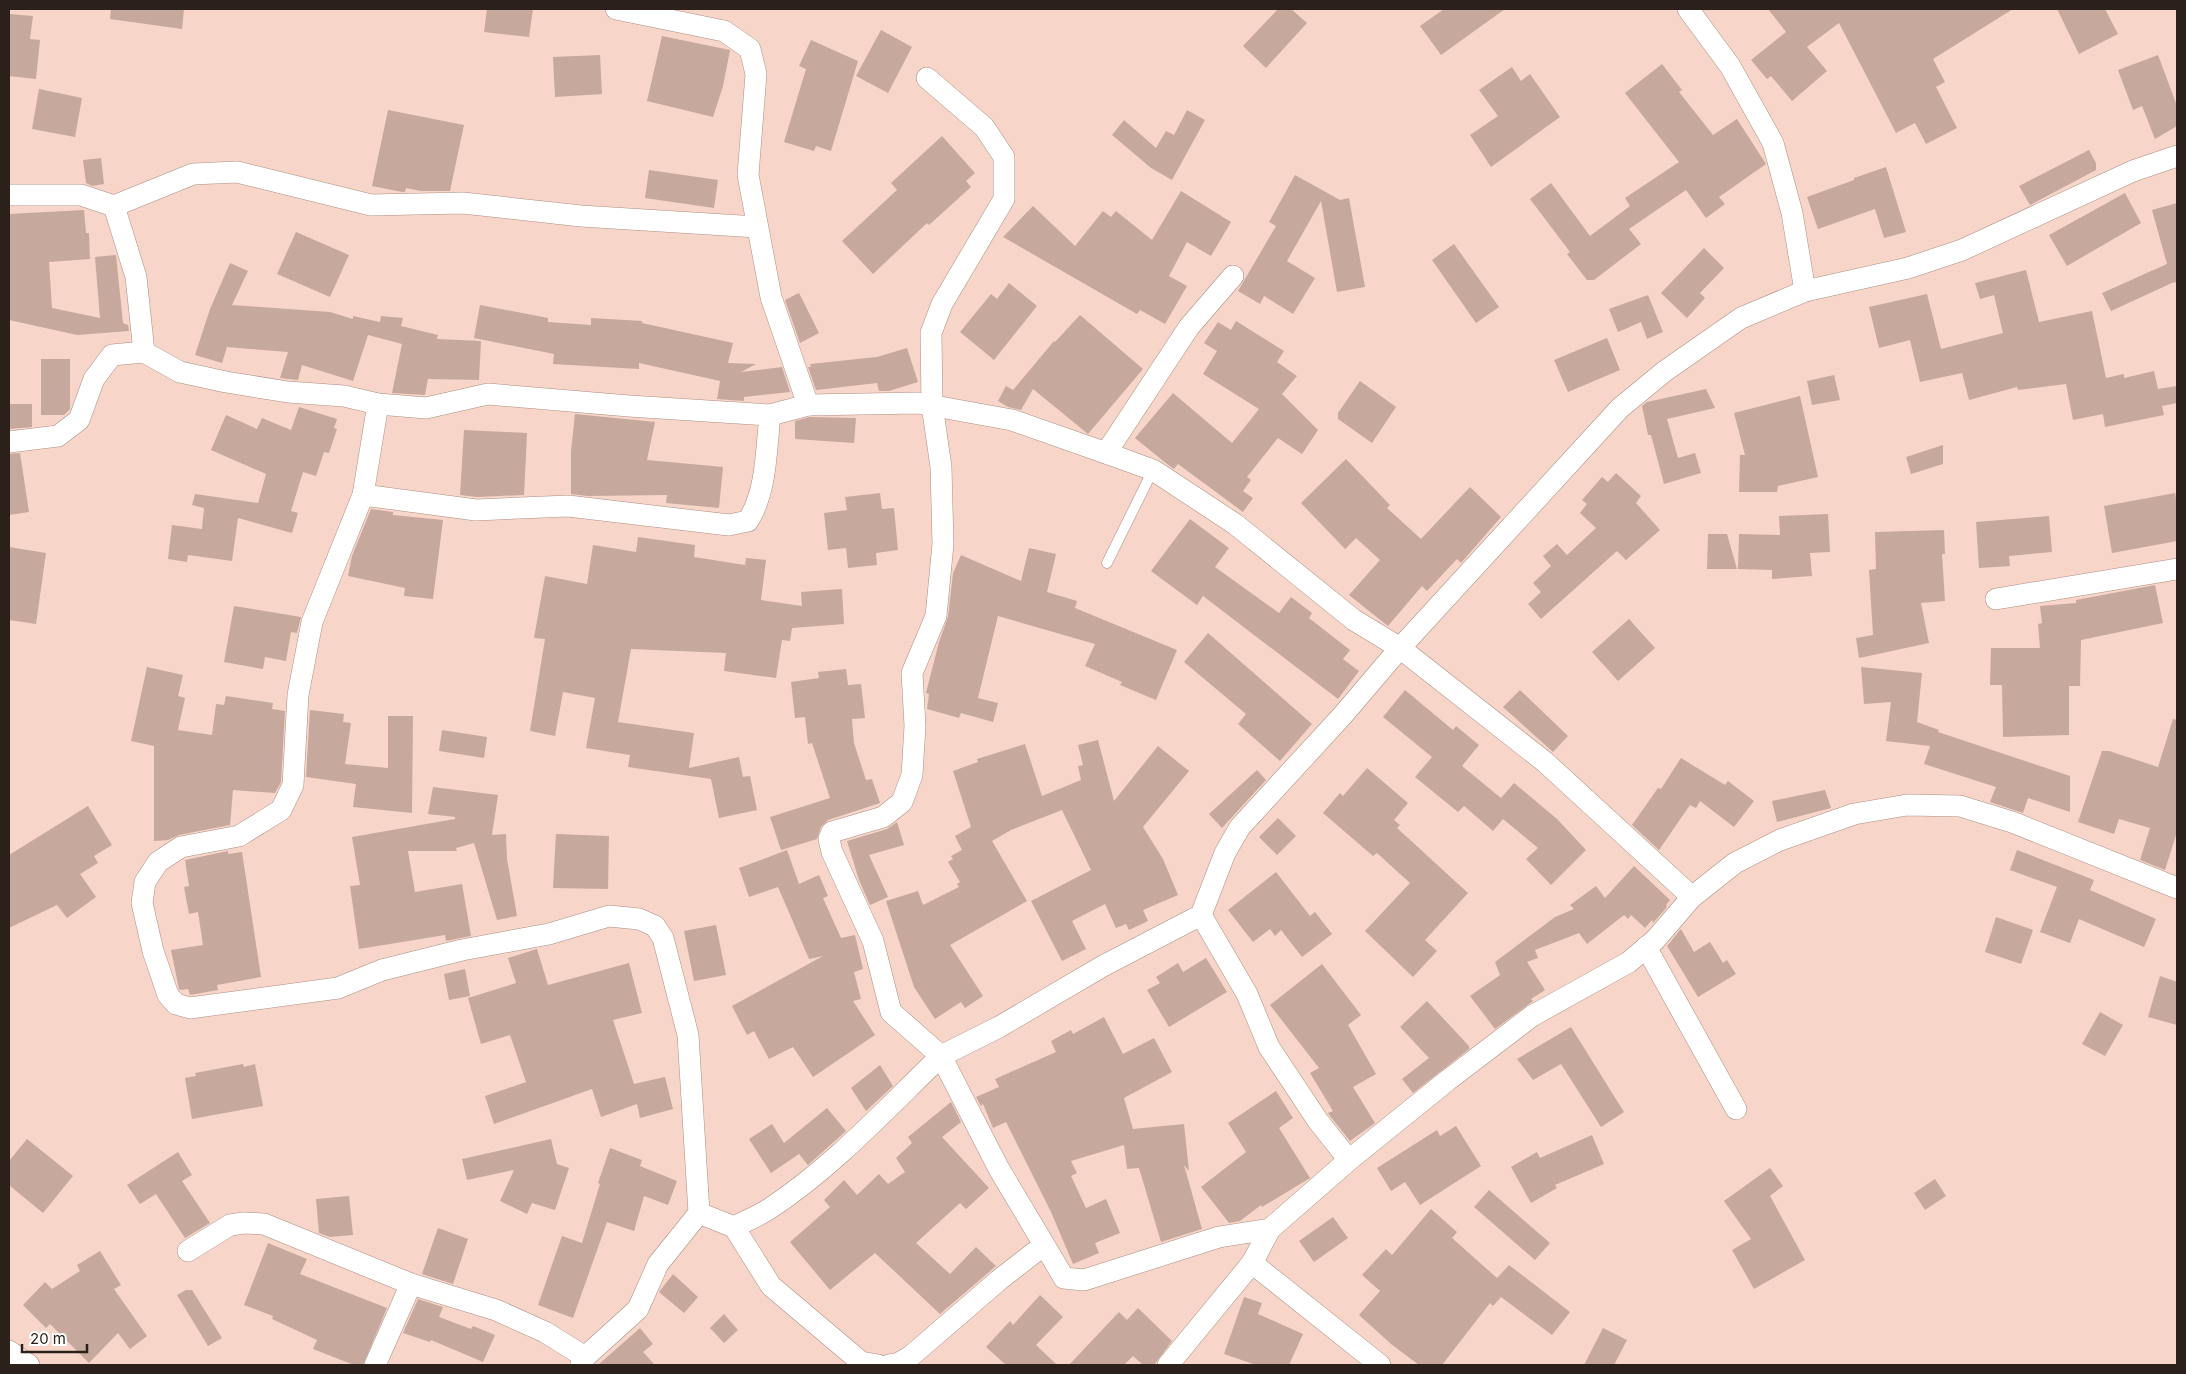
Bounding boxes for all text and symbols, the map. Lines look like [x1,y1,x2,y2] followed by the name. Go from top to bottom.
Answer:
[22,1322,88,1354] scale bar
[30,1329,66,1348] text: 20 m

